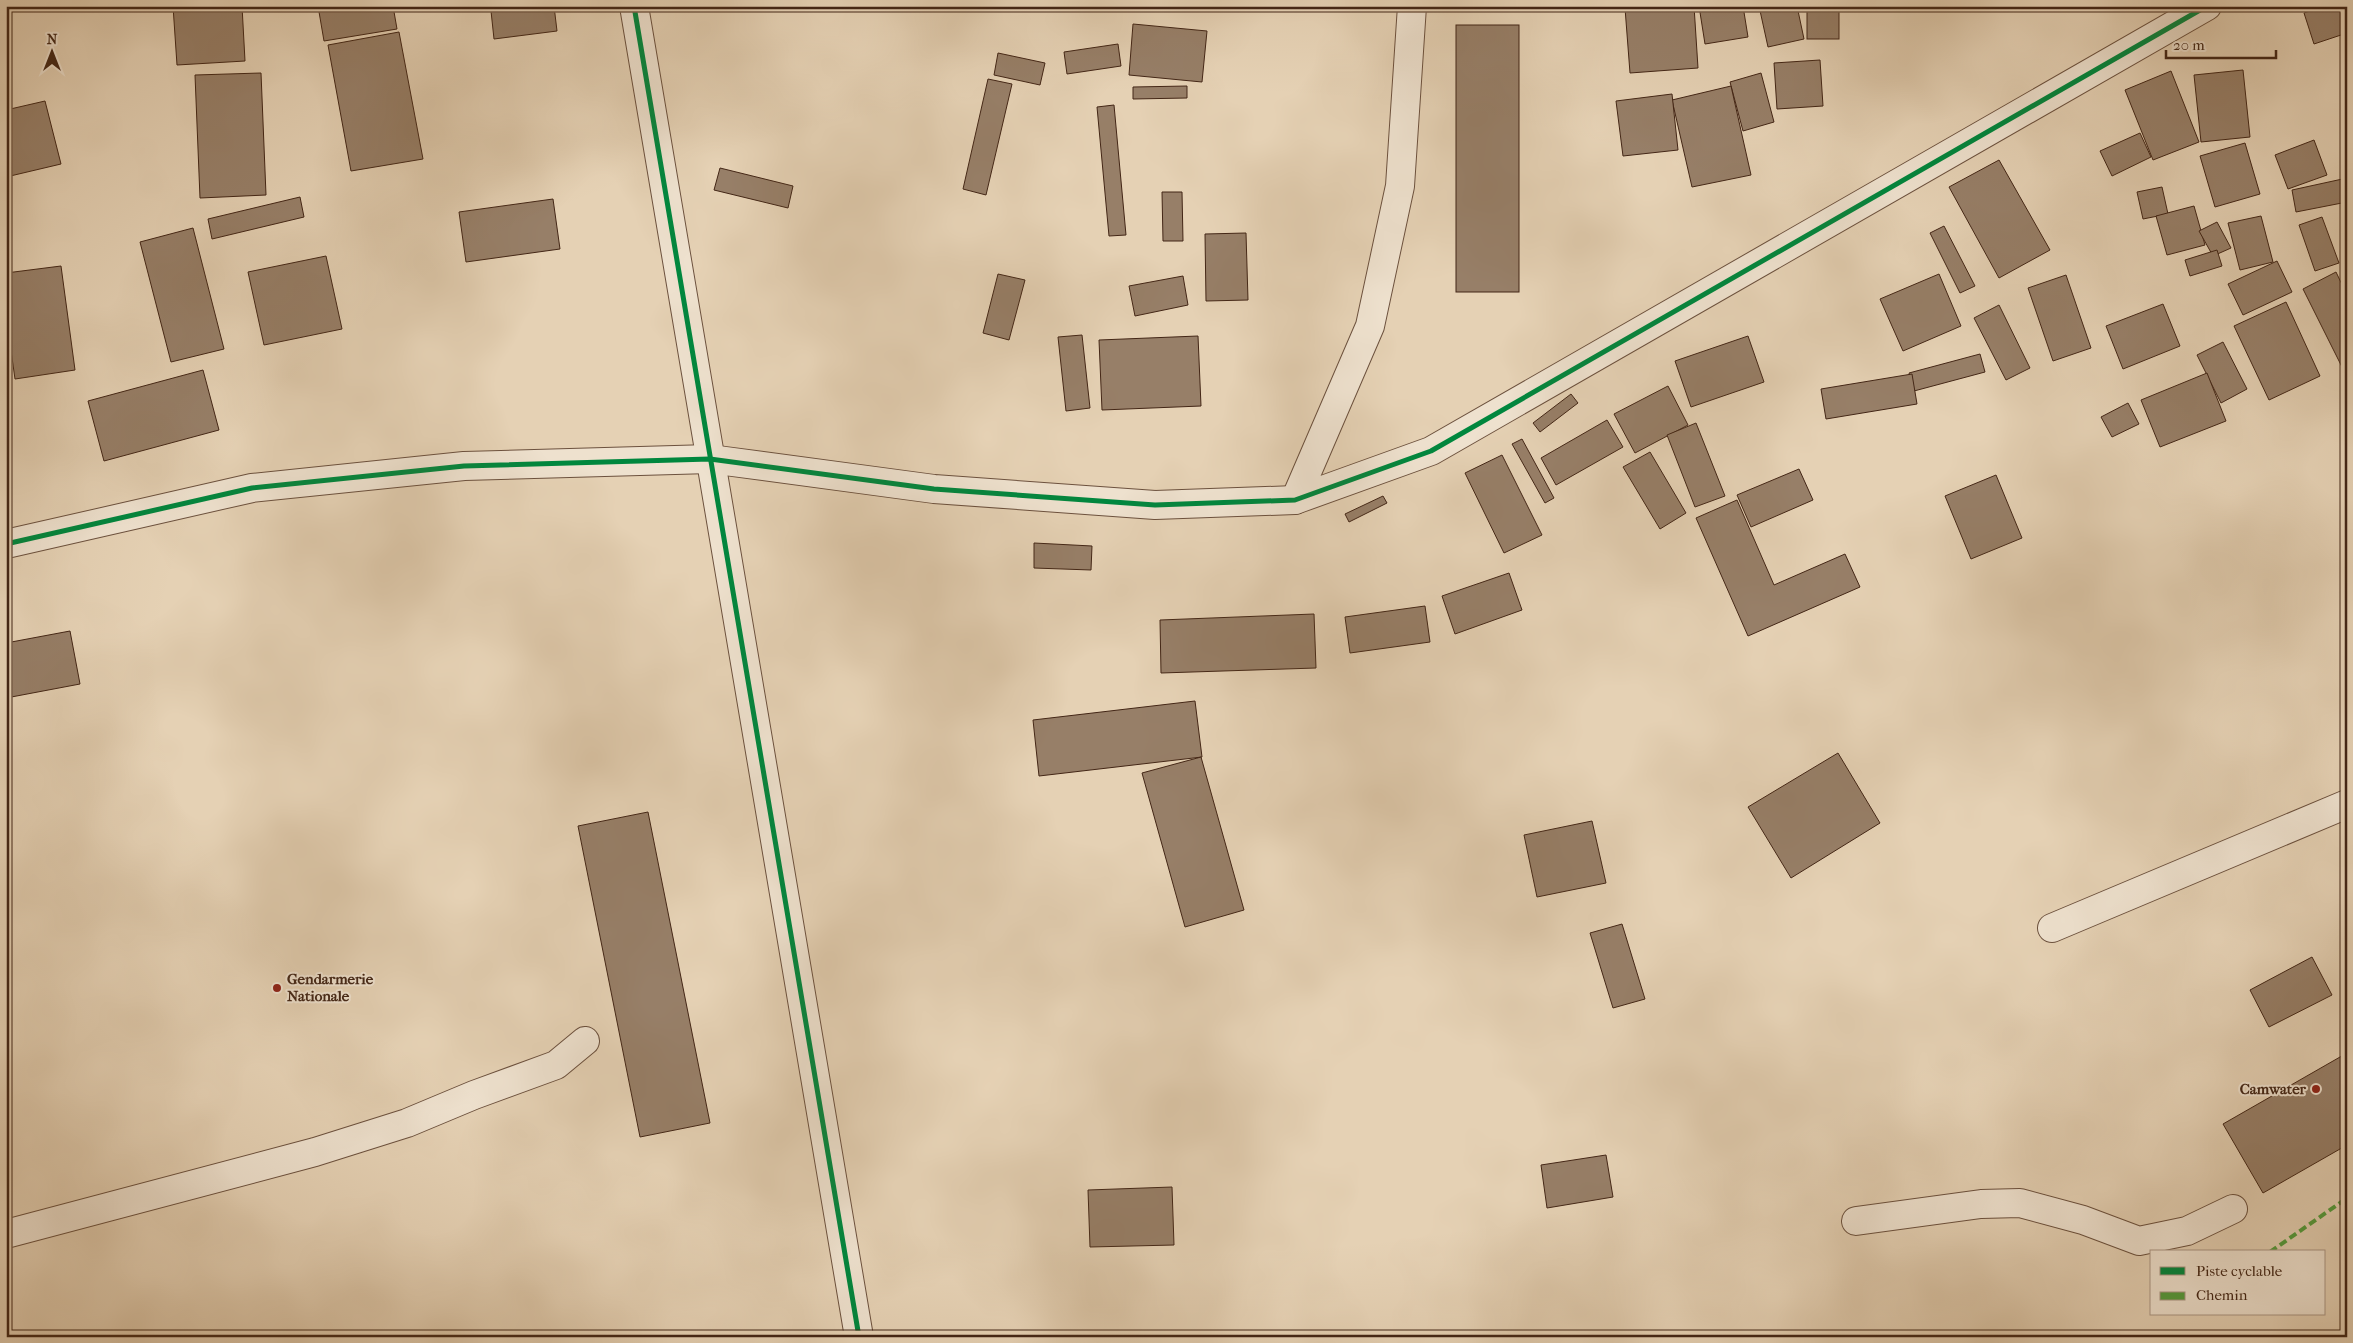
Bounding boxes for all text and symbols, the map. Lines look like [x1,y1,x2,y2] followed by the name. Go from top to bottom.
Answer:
[28,28,78,78] north arrow
[2166,28,2276,60] scale bar
[47,31,58,48] text: N
[2173,36,2205,54] text: 20 m
[287,970,374,1005] place label: Gendarmerie Nationale
[271,982,283,994] marker: Gendarmerie Nationale
[2240,1080,2307,1098] place label: Camwater
[2310,1083,2322,1095] marker: Camwater
[2150,1250,2326,1316] legend
[2196,1262,2283,1280] text: Piste cyclable
[2196,1286,2248,1304] text: Chemin

